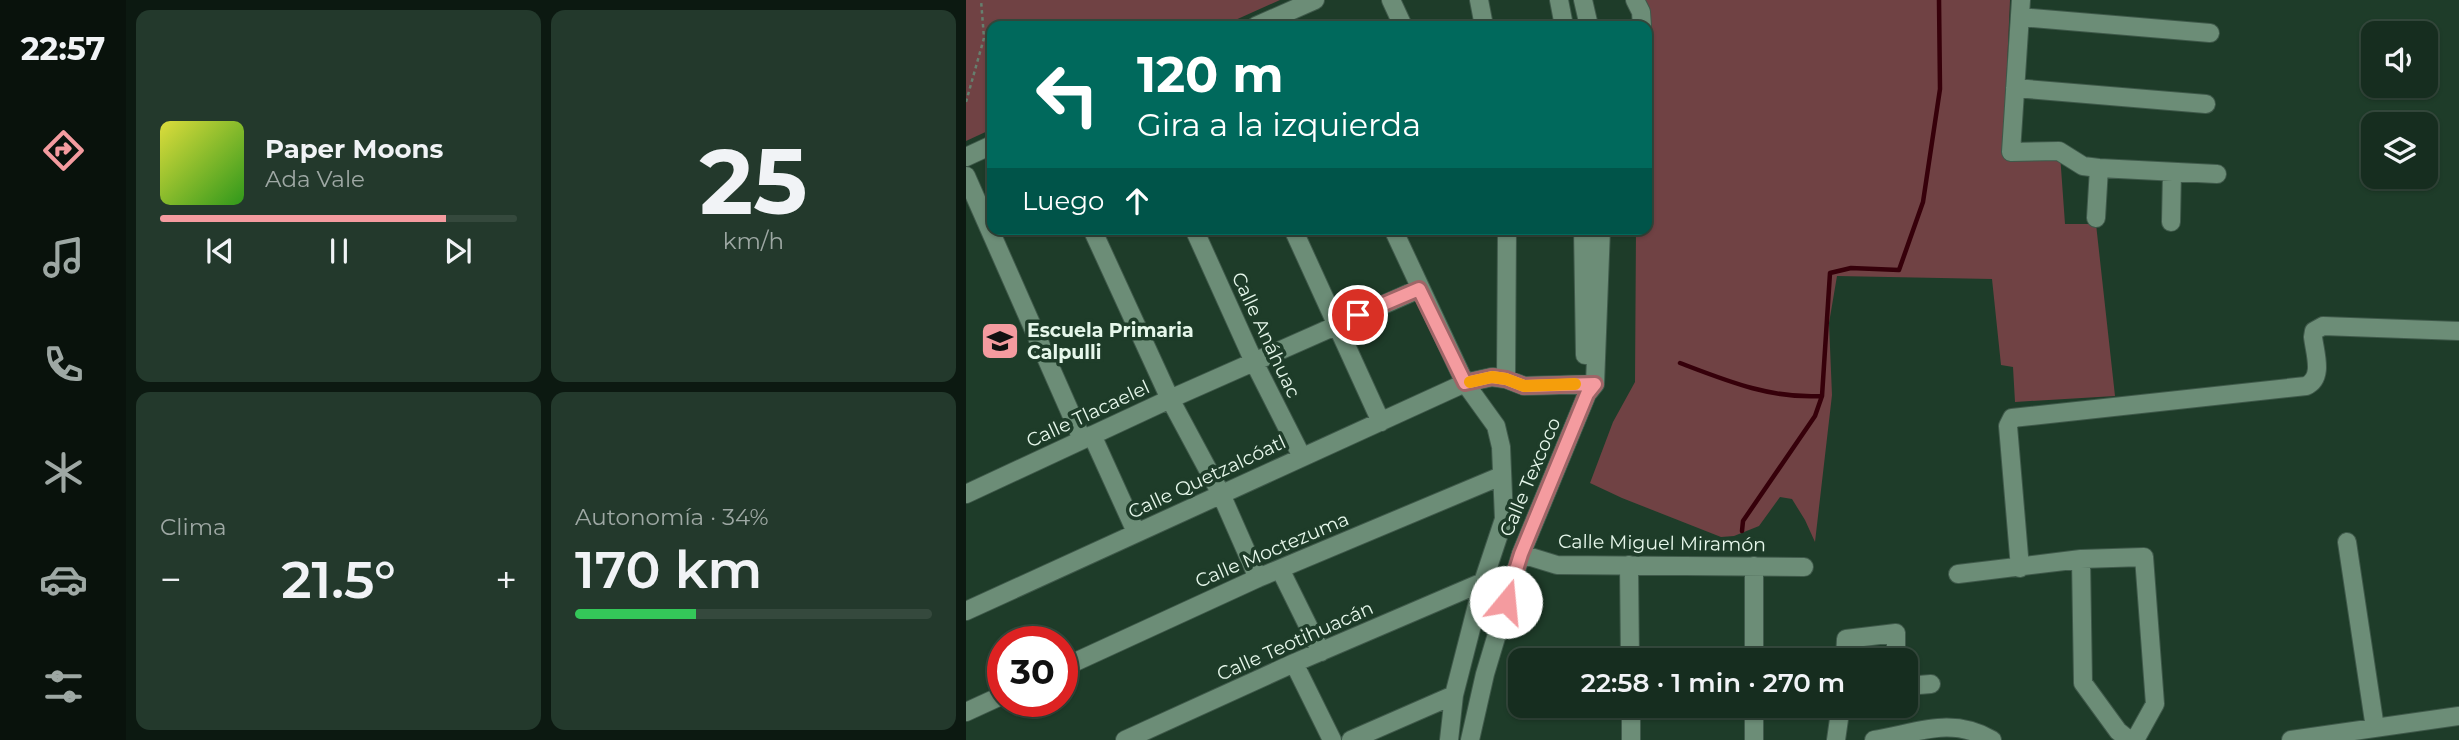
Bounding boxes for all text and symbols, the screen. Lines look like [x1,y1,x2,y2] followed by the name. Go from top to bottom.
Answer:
[2361,21,2438,189] map controls
[2361,21,2438,98] button: sound
[21,29,105,68] text: 22:57
[1137,45,1284,104] text: 120 m
[1022,49,1113,140] icon: left
[1137,105,1421,144] text: Gira a la izquierda
[2361,112,2438,189] button: layers
[39,126,88,175] icon: directions
[700,126,807,237] text: 25
[265,133,443,165] text: Paper Moons
[265,165,365,193] text: Ada Vale
[1118,182,1156,220] icon: ahead
[1022,185,1104,217] text: Luego
[723,227,784,255] text: km/h
[201,232,239,270] icon: previous
[320,232,358,270] icon: pause
[439,232,477,270] icon: next
[39,233,88,282] icon: music
[1227,268,1305,402] street label: Calle Anáhuac
[1328,285,1388,345] pin
[1339,296,1377,334] icon: arrive
[1027,319,1194,364] place label: Escuela Primaria Calpulli
[979,320,1021,362] school or university icon: Escuela Primaria Calpulli
[39,340,88,389] icon: phone
[1023,375,1153,453] street label: Calle Tlacaelel
[1495,414,1565,540] street label: Calle Texcoco
[1124,430,1290,524] street label: Calle Quetzalcóatl
[39,448,88,497] icon: climate
[575,503,769,531] text: Autonomía · 34%
[1192,507,1352,593] street label: Calle Moctezuma
[160,513,227,541] text: Clima
[1558,530,1766,556] street label: Calle Miguel Miramón
[575,538,762,601] text: 170 km
[281,548,396,611] text: 21.5°
[39,555,88,604] icon: car
[160,556,182,603] text: −
[495,556,517,603] text: +
[1469,565,1543,639] position arrow
[1213,596,1377,686] street label: Calle Teotihuacán
[987,626,1078,717] speed limit sign: 30
[39,662,88,711] icon: filters
[1581,667,1845,699] text: 22:58 · 1 min · 270 m

